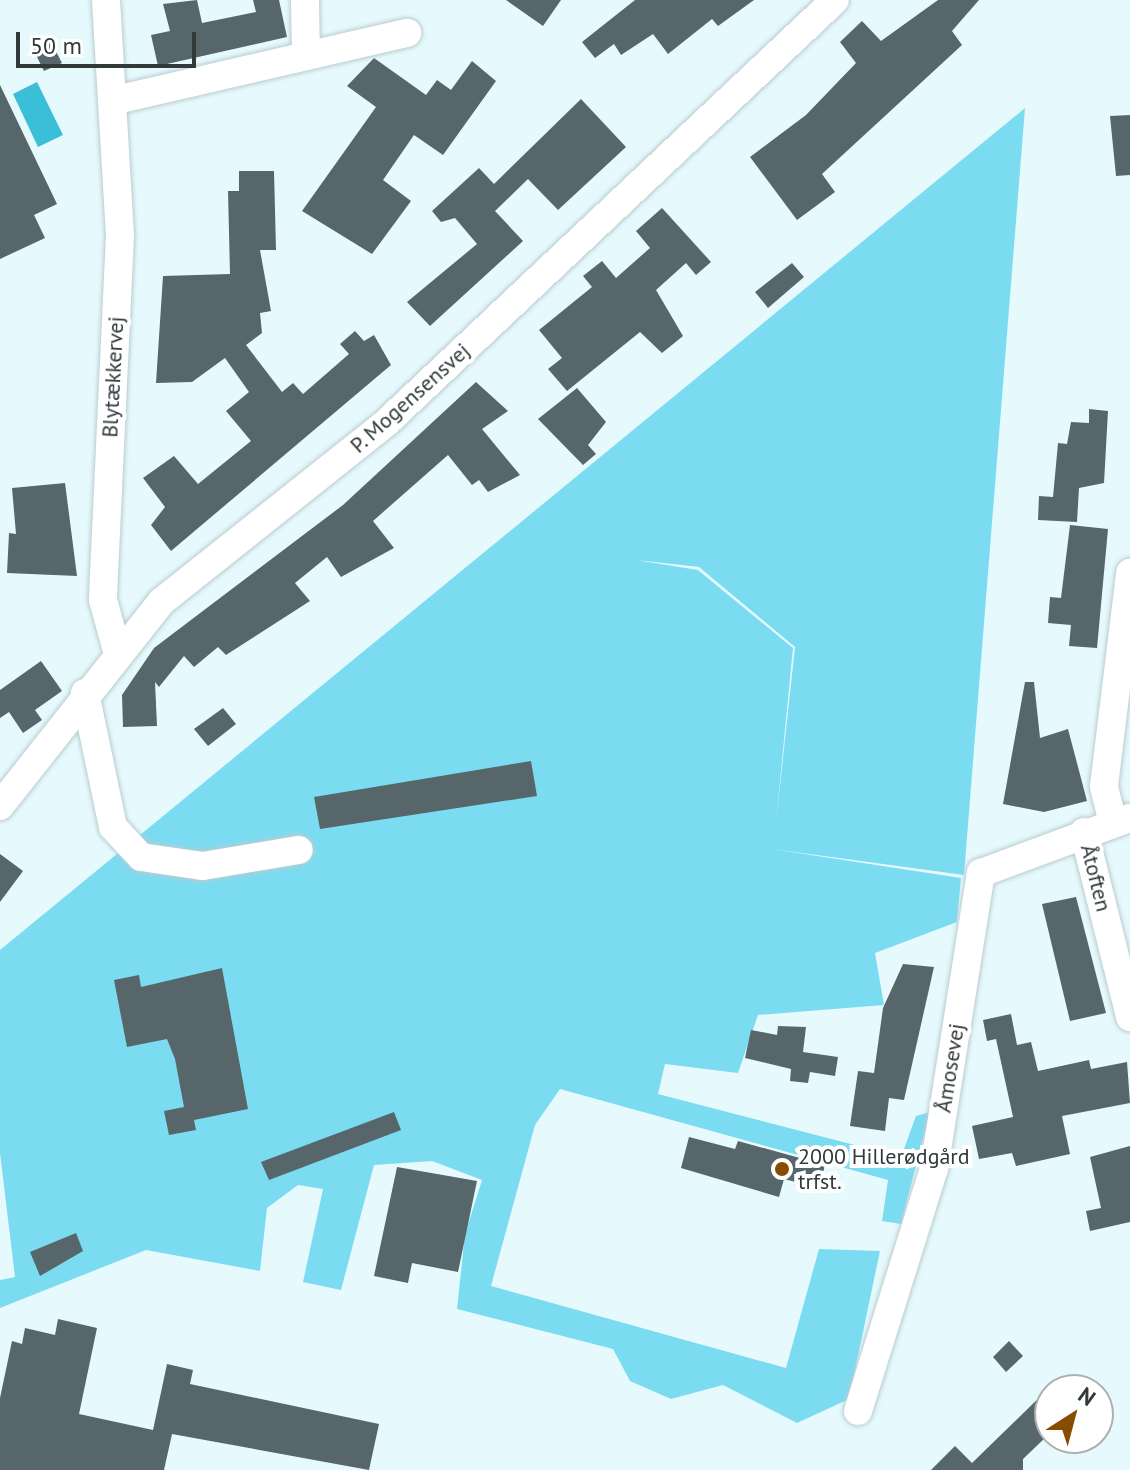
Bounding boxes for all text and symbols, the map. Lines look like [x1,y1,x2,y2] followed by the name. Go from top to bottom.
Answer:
[20,16,200,66] scale bar
[30,30,82,61] text: 50 m
[97,316,129,438] street label: Blytækkervej
[344,337,476,459] street label: P. Mogensensvej
[1075,842,1117,914] street label: Åtoften
[930,1022,970,1114] street label: Åmosevej
[798,1143,970,1194] place label: 2000 Hillerødgård trfst.
[773,1160,791,1178] marker: 2000 Hillerødgård trfst.
[1034,1374,1114,1454] north arrow
[1073,1381,1101,1412] text: N

